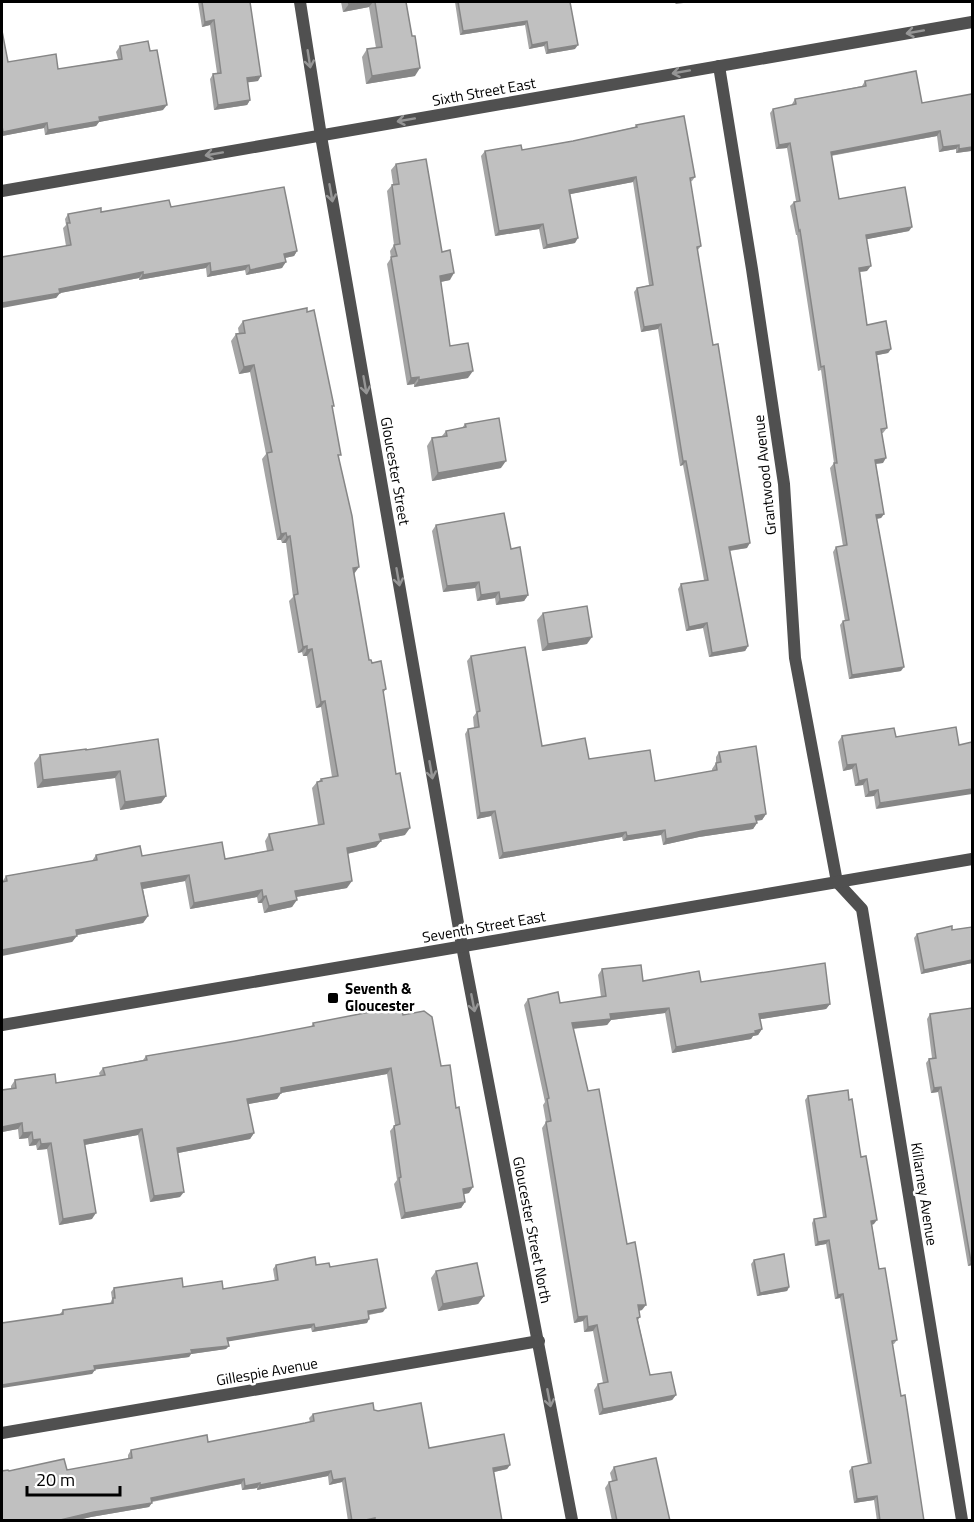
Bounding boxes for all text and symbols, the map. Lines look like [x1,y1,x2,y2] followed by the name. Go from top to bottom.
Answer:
[906,27,925,38] one-way arrow
[304,49,315,69] one-way arrow
[672,67,692,78] one-way arrow
[430,71,538,112] street label: Sixth Street East
[397,115,417,126] one-way arrow
[205,149,225,160] one-way arrow
[326,183,337,202] one-way arrow
[359,375,370,395] one-way arrow
[747,414,782,536] street label: Grantwood Avenue
[375,415,416,528] street label: Gloucester Street
[393,567,404,587] one-way arrow
[426,759,437,779] one-way arrow
[420,904,548,949] street label: Seventh Street East
[345,977,415,1017] place label: Seventh & Gloucester
[326,991,340,1005] marker: Seventh & Gloucester
[468,993,479,1012] one-way arrow
[905,1141,944,1247] street label: Killarney Avenue
[507,1154,558,1305] street label: Gloucester Street North
[214,1351,320,1392] street label: Gillespie Avenue
[544,1388,555,1407] one-way arrow
[27,1459,120,1497] scale bar
[36,1466,75,1493] text: 20 m

